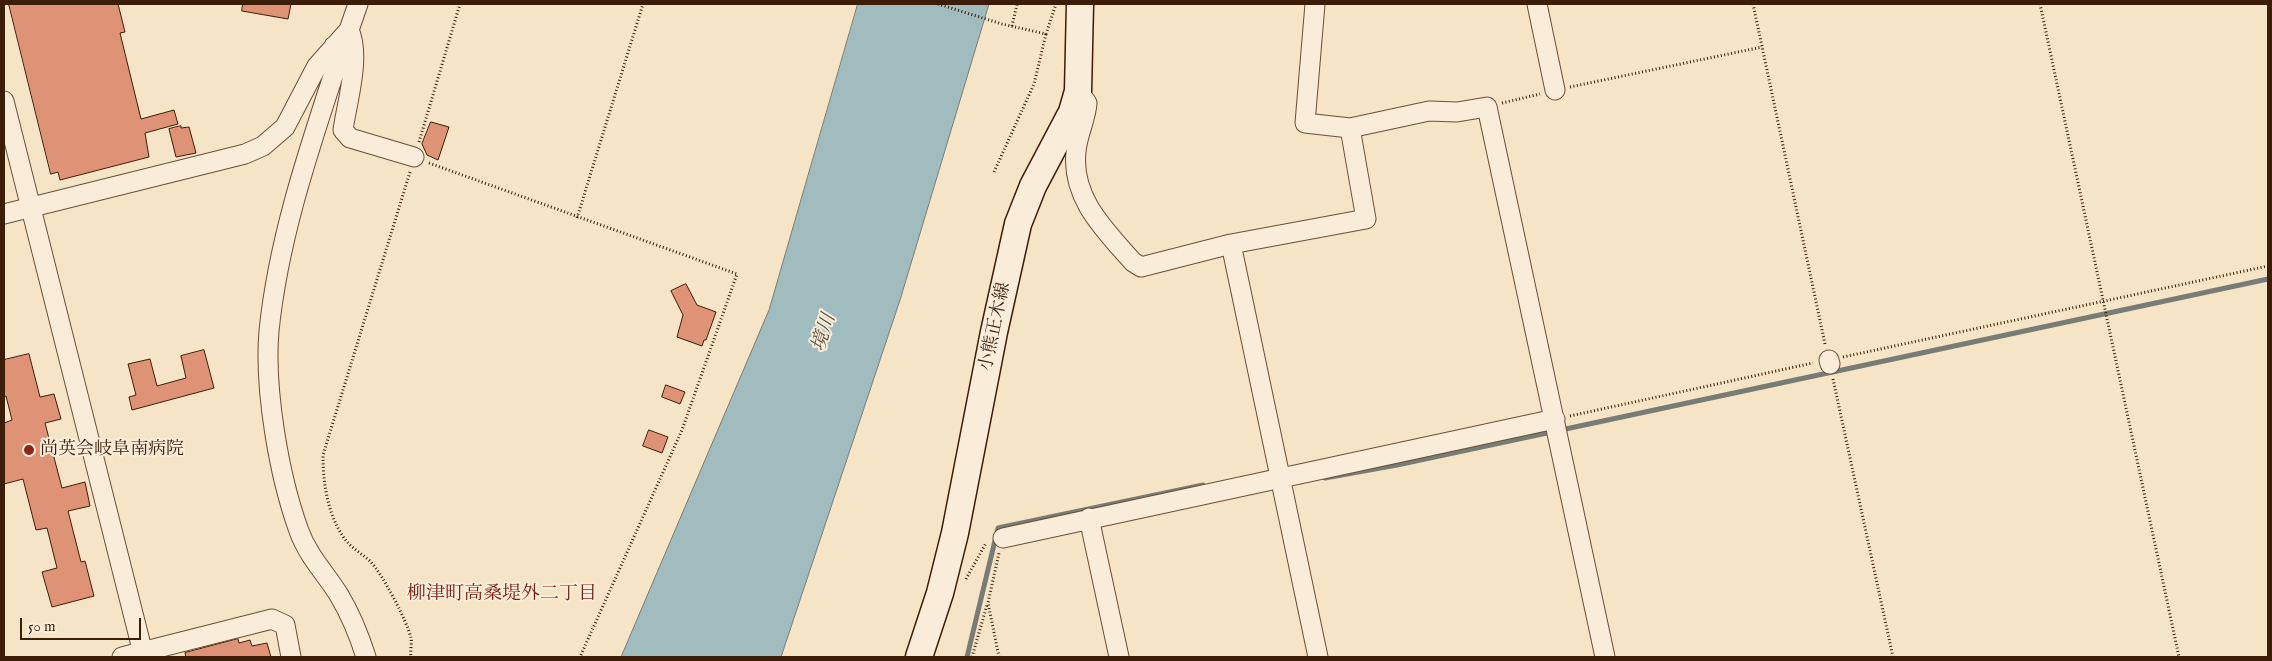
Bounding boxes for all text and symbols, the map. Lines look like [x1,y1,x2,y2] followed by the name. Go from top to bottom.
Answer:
[976,281,1016,373] street label: 小熊正木線
[808,311,842,355] water label: 境川
[40,439,184,461] place label: 尚英会岐阜南病院
[22,443,36,457] marker: 尚英会岐阜南病院
[407,584,597,606] district label: 柳津町高桑堤外二丁目
[22,608,144,640] scale bar
[28,617,56,636] text: 50 m

